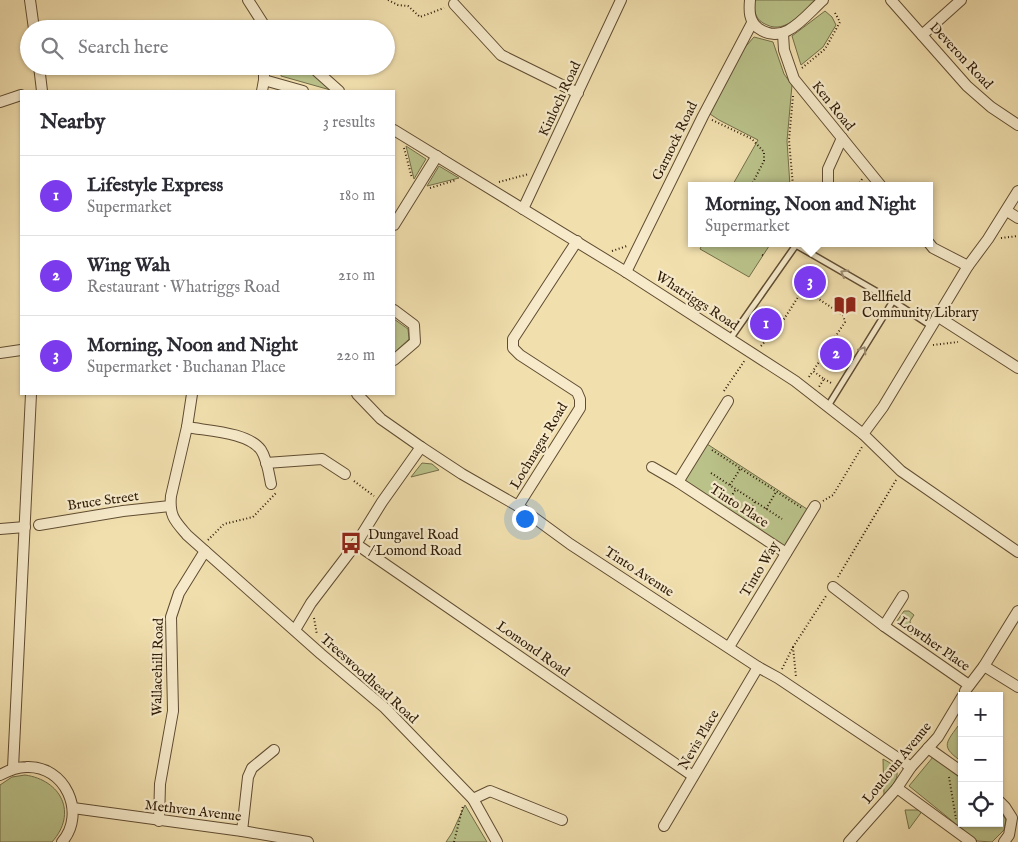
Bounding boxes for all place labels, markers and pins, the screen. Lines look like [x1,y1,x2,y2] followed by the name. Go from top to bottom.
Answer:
[794,263,826,301] pin: 3
[862,288,979,322] place label: Bellfield Community Library
[832,292,858,318] library icon: Bellfield Community Library
[750,305,782,343] pin: 1
[820,335,852,373] pin: 2
[368,526,462,560] place label: Dungavel Road / Lomond Road
[338,530,364,556] bus stop icon: Dungavel Road / Lomond Road

